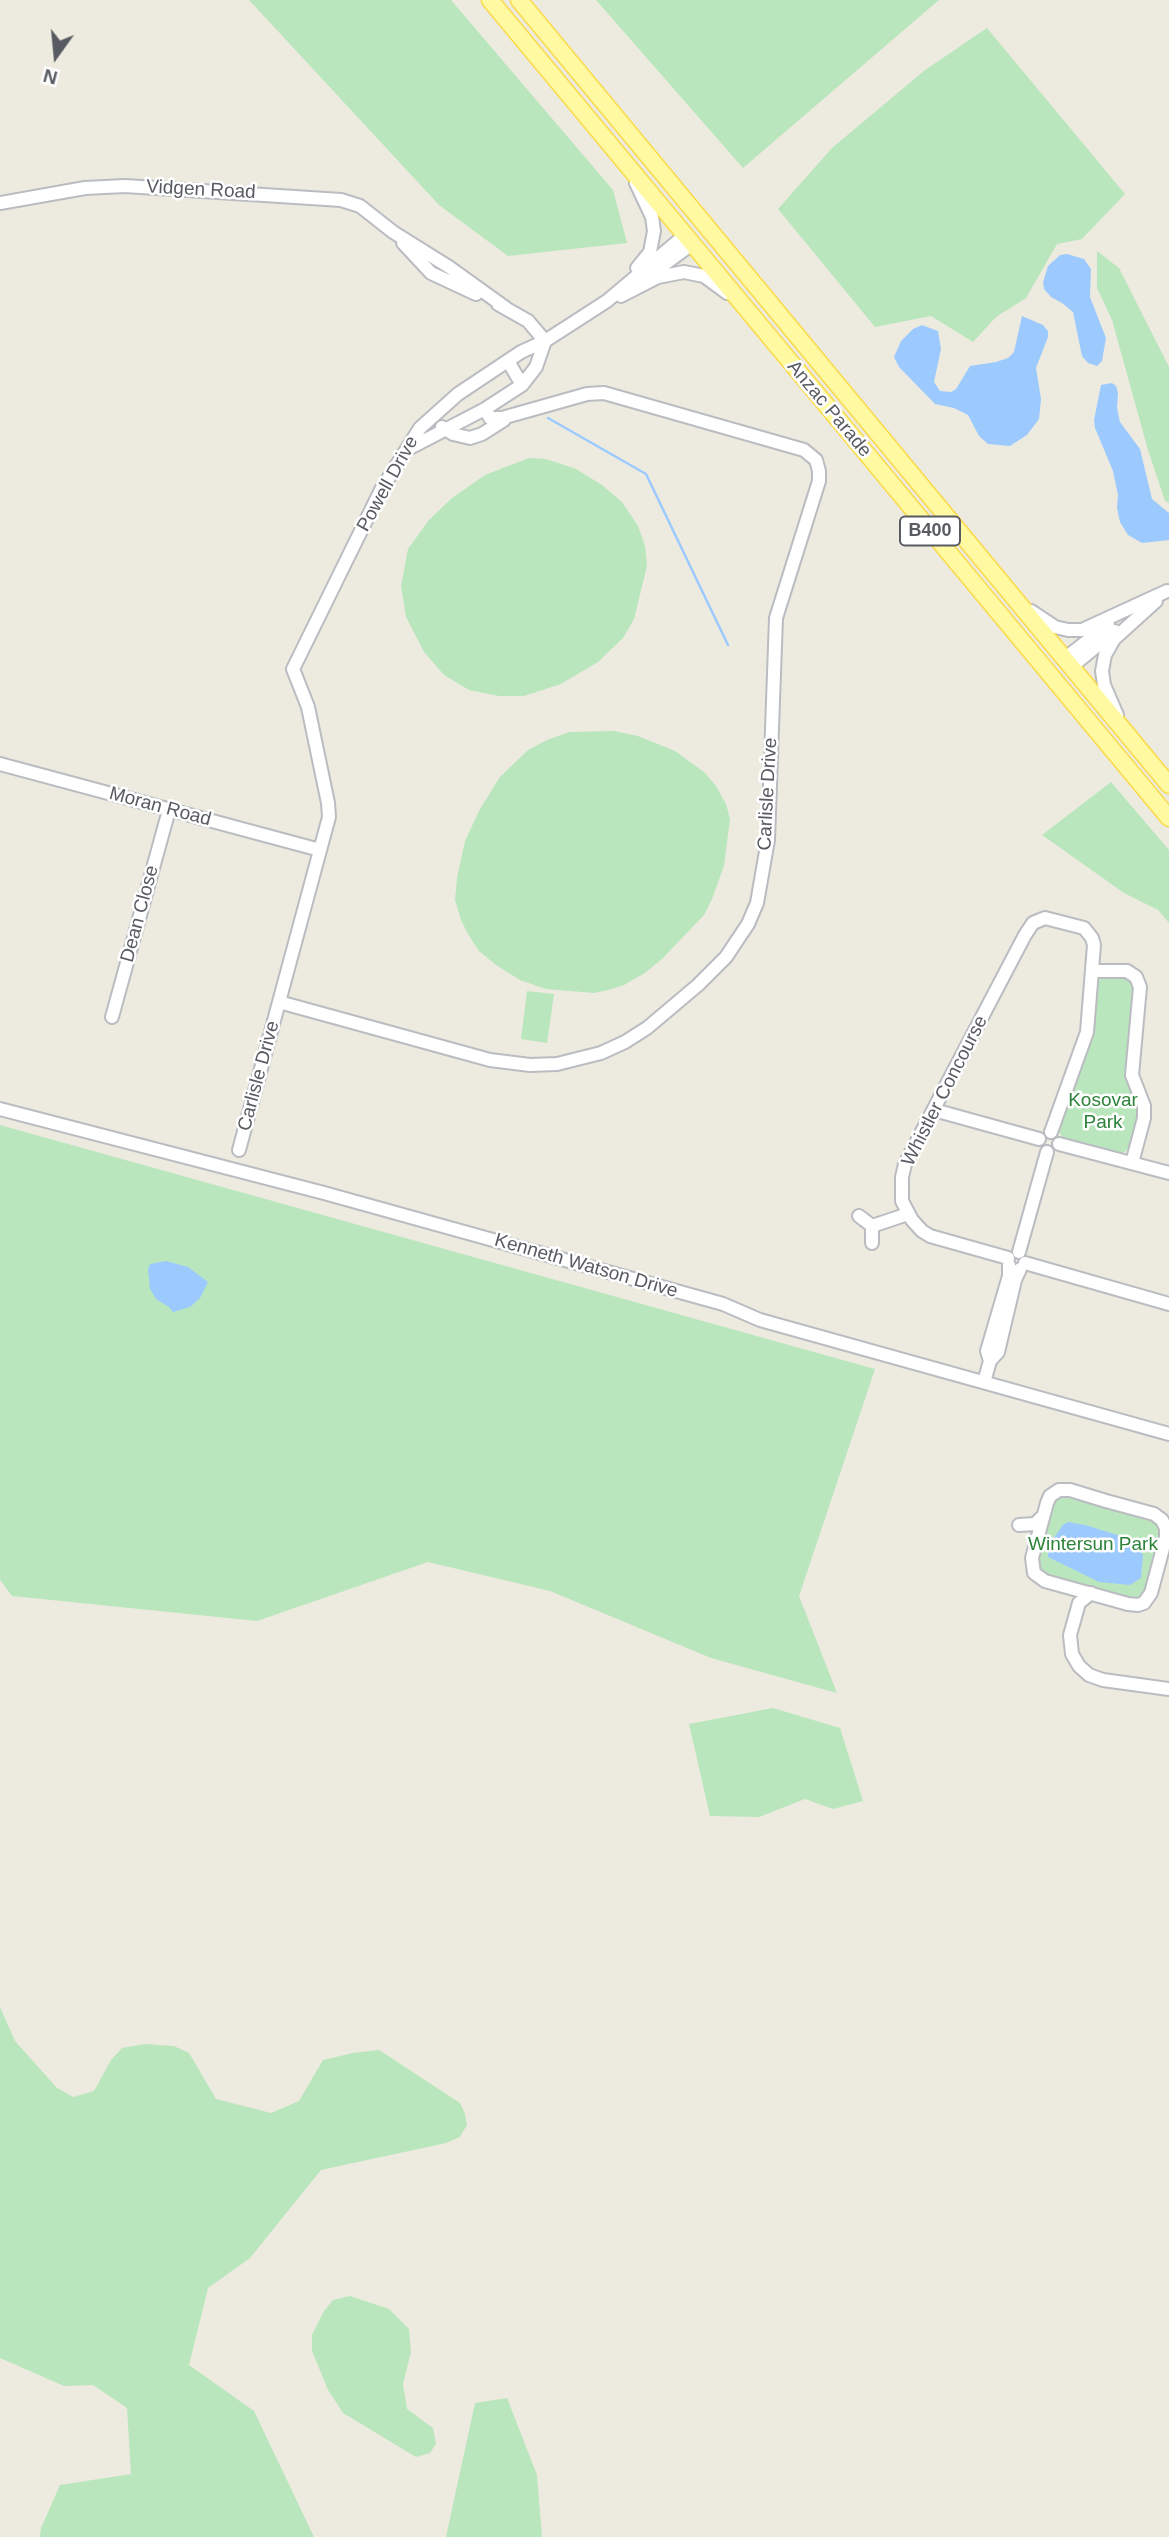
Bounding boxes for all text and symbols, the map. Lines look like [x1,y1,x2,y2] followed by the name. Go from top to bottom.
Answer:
[21,21,91,91] north arrow
[41,65,60,89] text: N
[146,176,256,204] street label: Vidgen Road
[782,356,876,462] street label: Anzac Parade
[352,432,424,536] street label: Powell Drive
[900,516,960,546] road number: B400
[754,737,782,851] street label: Carlisle Drive
[107,782,213,832] street label: Moran Road
[116,863,164,965] street label: Dean Close
[897,1012,993,1170] street label: Whistler Concourse
[233,1018,285,1134] street label: Carlisle Drive
[1068,1090,1138,1134] park label: Kosovar Park
[492,1229,680,1303] street label: Kenneth Watson Drive
[1028,1534,1158,1556] park label: Wintersun Park

